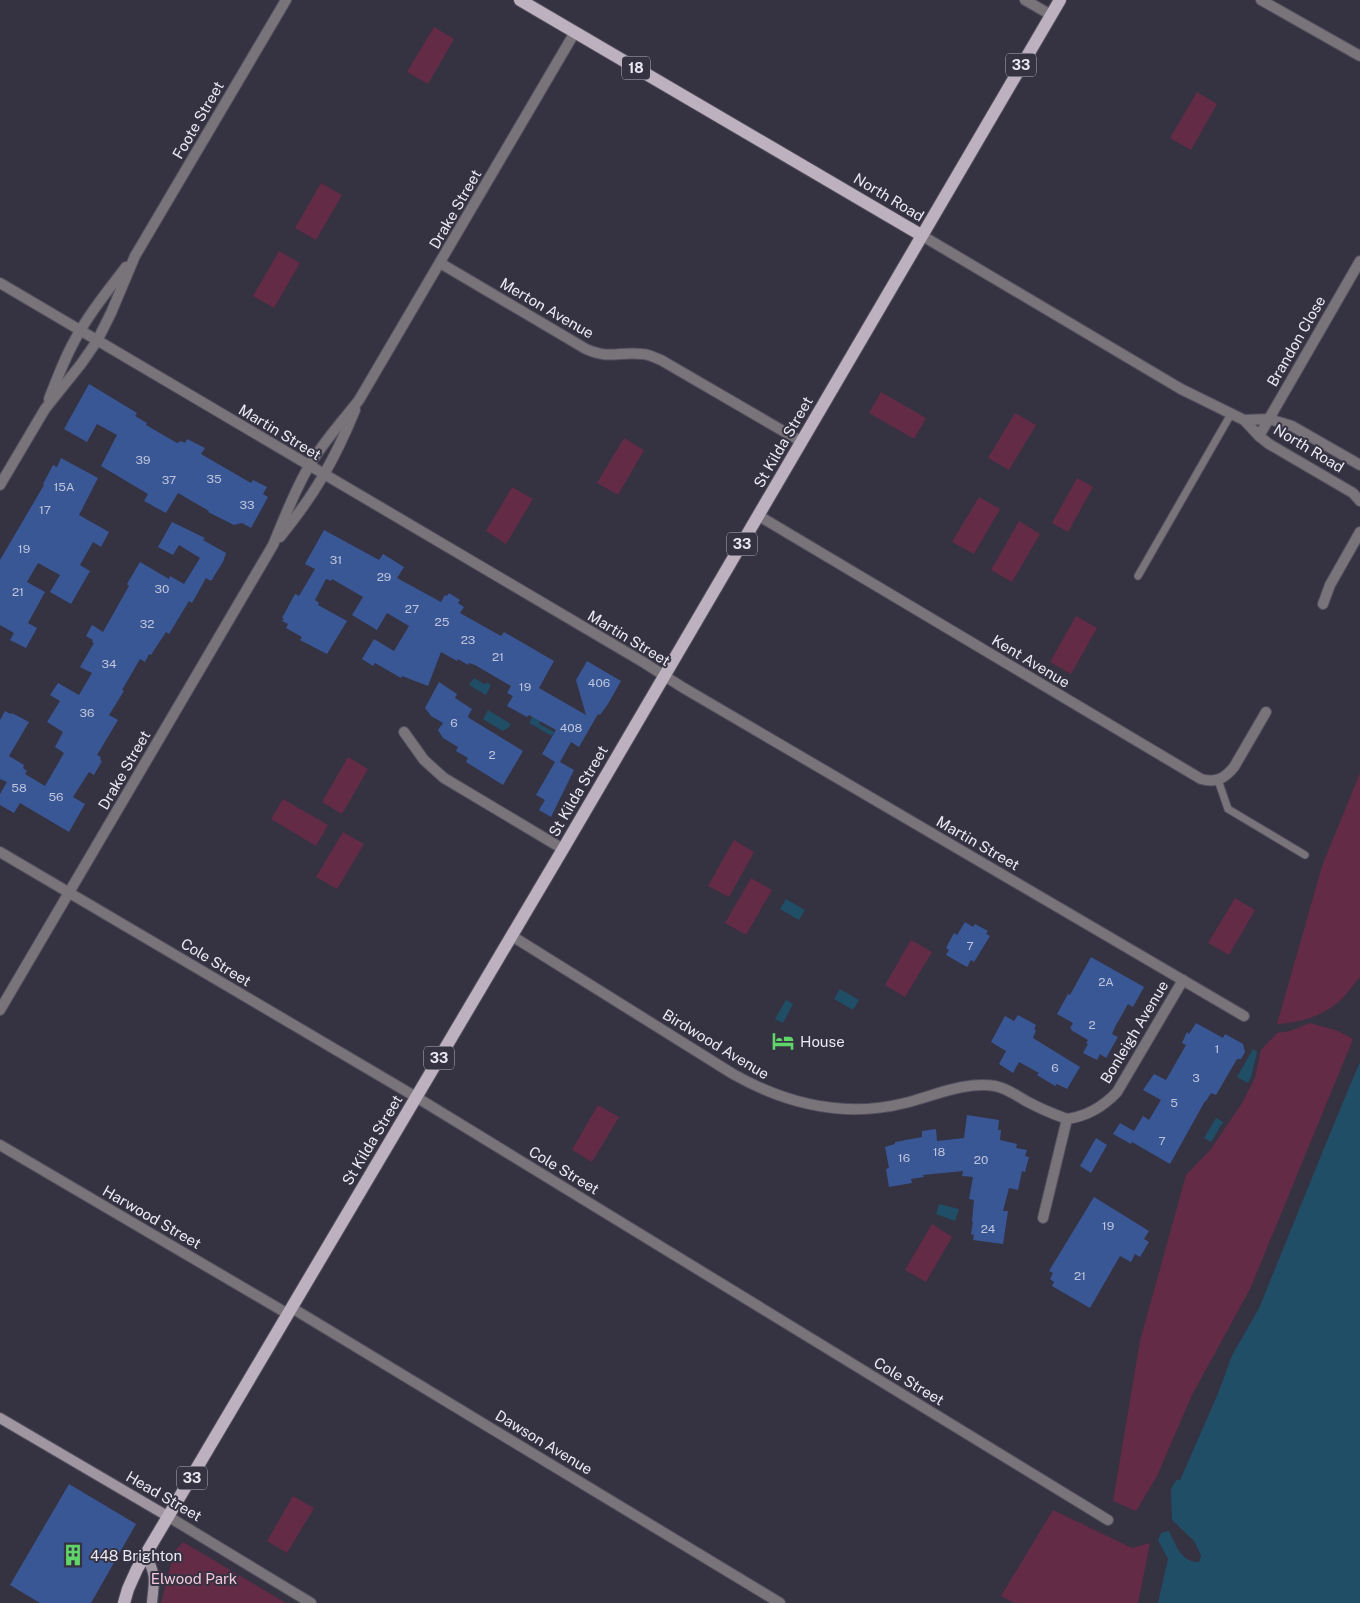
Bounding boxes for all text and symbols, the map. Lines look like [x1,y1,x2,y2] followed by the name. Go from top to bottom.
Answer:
[1006,54,1036,76] road number: 33
[622,56,650,80] road number: 18
[169,78,227,162] street label: Foote Street
[426,166,484,251] street label: Drake Street
[851,169,927,225] street label: North Road
[497,274,597,342] street label: Merton Avenue
[1263,293,1329,389] street label: Brandon Close
[750,393,816,490] street label: St Kilda Street
[236,401,324,463] street label: Martin Street
[1271,420,1347,476] street label: North Road
[136,453,150,467] house number: 39
[206,472,222,486] house number: 35
[162,473,176,487] house number: 37
[53,480,75,494] house number: 15A
[239,498,255,512] house number: 33
[39,503,51,517] house number: 17
[727,532,757,556] road number: 33
[18,542,30,556] house number: 19
[330,553,342,567] house number: 31
[377,570,391,584] house number: 29
[155,582,169,596] house number: 30
[12,585,24,599] house number: 21
[405,602,419,616] house number: 27
[585,607,673,669] street label: Martin Street
[435,615,450,629] house number: 25
[140,617,154,631] house number: 32
[989,631,1073,691] street label: Kent Avenue
[461,633,475,647] house number: 23
[492,650,504,664] house number: 21
[101,657,117,671] house number: 34
[588,676,610,690] house number: 406
[519,680,531,694] house number: 19
[80,706,94,720] house number: 36
[450,716,458,730] house number: 6
[560,721,583,735] house number: 408
[95,727,153,812] street label: Drake Street
[545,742,611,839] street label: St Kilda Street
[488,748,496,762] house number: 2
[11,781,27,795] house number: 58
[48,790,64,804] house number: 56
[934,812,1023,874] street label: Martin Street
[178,934,254,990] street label: Cole Street
[966,939,974,953] house number: 7
[1098,975,1114,989] house number: 2A
[1097,978,1171,1086] street label: Bonleigh Avenue
[660,1006,772,1082] street label: Birdwood Avenue
[1088,1018,1096,1032] house number: 2
[770,1028,796,1054] hotel icon: House
[800,1033,845,1050] place label: House
[1215,1042,1219,1056] house number: 1
[424,1046,454,1070] road number: 33
[1051,1061,1059,1075] house number: 6
[1192,1071,1200,1085] house number: 3
[338,1092,406,1188] street label: St Kilda Street
[1170,1096,1178,1110] house number: 5
[1158,1134,1166,1148] house number: 7
[526,1142,602,1198] street label: Cole Street
[933,1145,946,1159] house number: 18
[898,1151,910,1165] house number: 16
[974,1153,988,1167] house number: 20
[100,1182,204,1252] street label: Harwood Street
[1102,1219,1114,1233] house number: 19
[981,1222,996,1236] house number: 24
[1074,1269,1086,1283] house number: 21
[871,1353,947,1409] street label: Cole Street
[493,1406,595,1478] street label: Dawson Avenue
[177,1466,207,1490] road number: 33
[123,1468,205,1525] street label: Head Street
[60,1542,86,1568] building icon: 448 Brighton
[90,1547,182,1564] place label: 448 Brighton
[151,1570,237,1587] park label: Elwood Park

